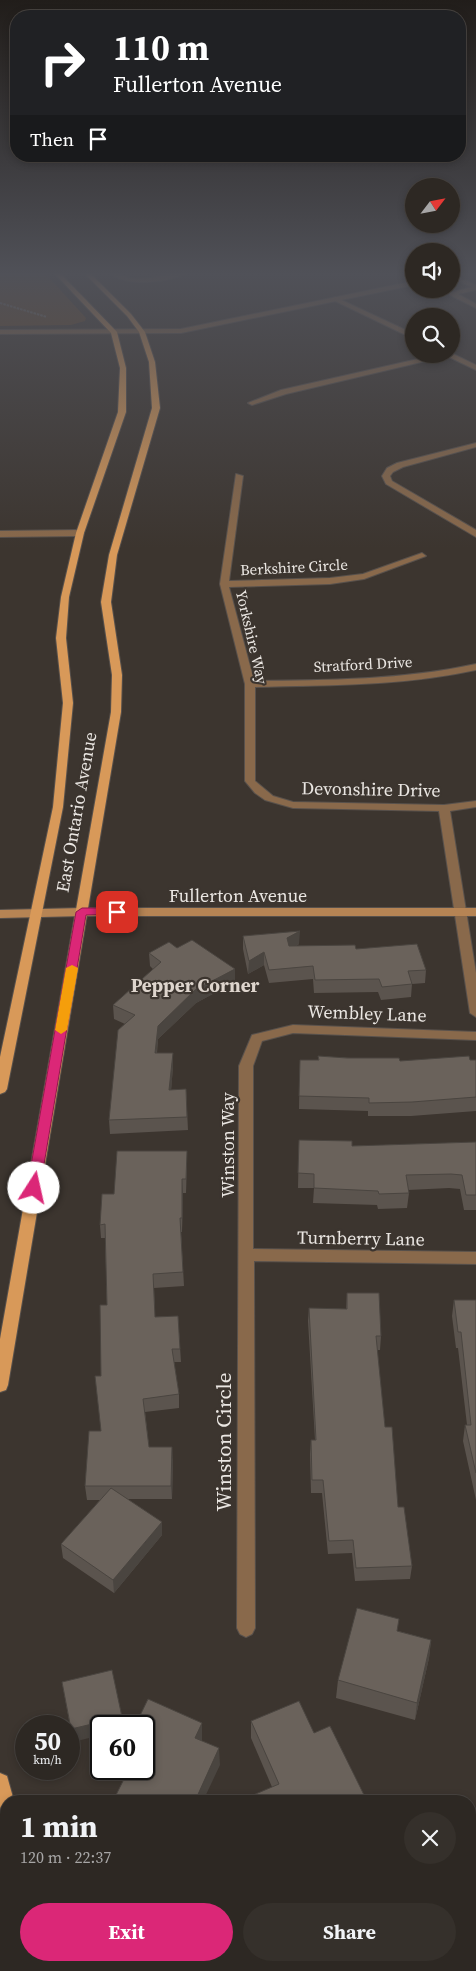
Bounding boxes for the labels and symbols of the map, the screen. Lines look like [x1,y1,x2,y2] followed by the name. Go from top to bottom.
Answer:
[405,178,460,232] north arrow
[240,554,349,580] street label: Berkshire Circle
[231,588,273,686] street label: Yorkshire Way
[313,651,413,677] street label: Stratford Drive
[50,730,102,894] street label: East Ontario Avenue
[301,775,441,803] street label: Devonshire Drive
[169,883,307,908] street label: Fullerton Avenue
[96,891,138,933] pin
[131,972,260,998] district label: Pepper Corner
[307,998,427,1028] street label: Wembley Lane
[215,1091,240,1198] street label: Winston Way
[7,1161,59,1213] position arrow
[297,1224,425,1252] street label: Turnberry Lane
[209,1373,238,1512] street label: Winston Circle
[90,1715,155,1780] speed limit sign: 60

